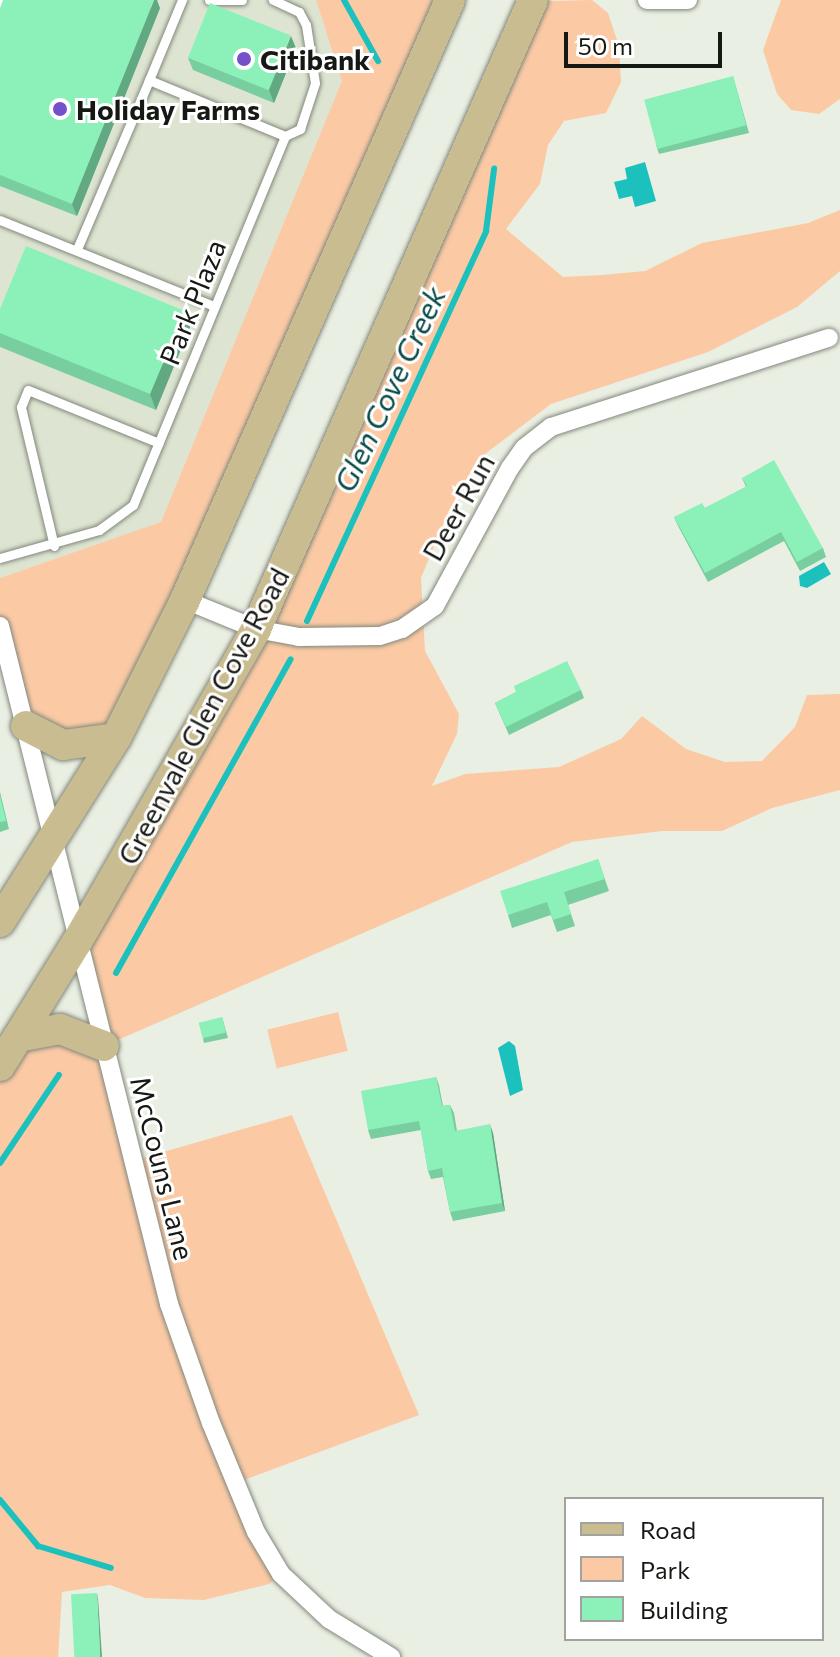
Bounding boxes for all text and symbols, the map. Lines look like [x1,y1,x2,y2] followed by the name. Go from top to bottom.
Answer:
[568,16,726,66] scale bar
[578,31,633,60] text: 50 m
[260,42,370,76] place label: Citibank
[235,50,253,68] marker: Citibank
[76,92,260,126] place label: Holiday Farms
[51,100,69,118] marker: Holiday Farms
[152,235,232,369] street label: Park Plaza
[326,281,452,497] water label: Glen Cove Creek
[415,448,501,566] street label: Deer Run
[110,562,296,870] street label: Greenvale Glen Cove Road
[124,1073,202,1263] street label: McCouns Lane
[564,1497,824,1641] legend
[640,1515,696,1544] text: Road
[640,1555,690,1584] text: Park
[640,1595,728,1624] text: Building

